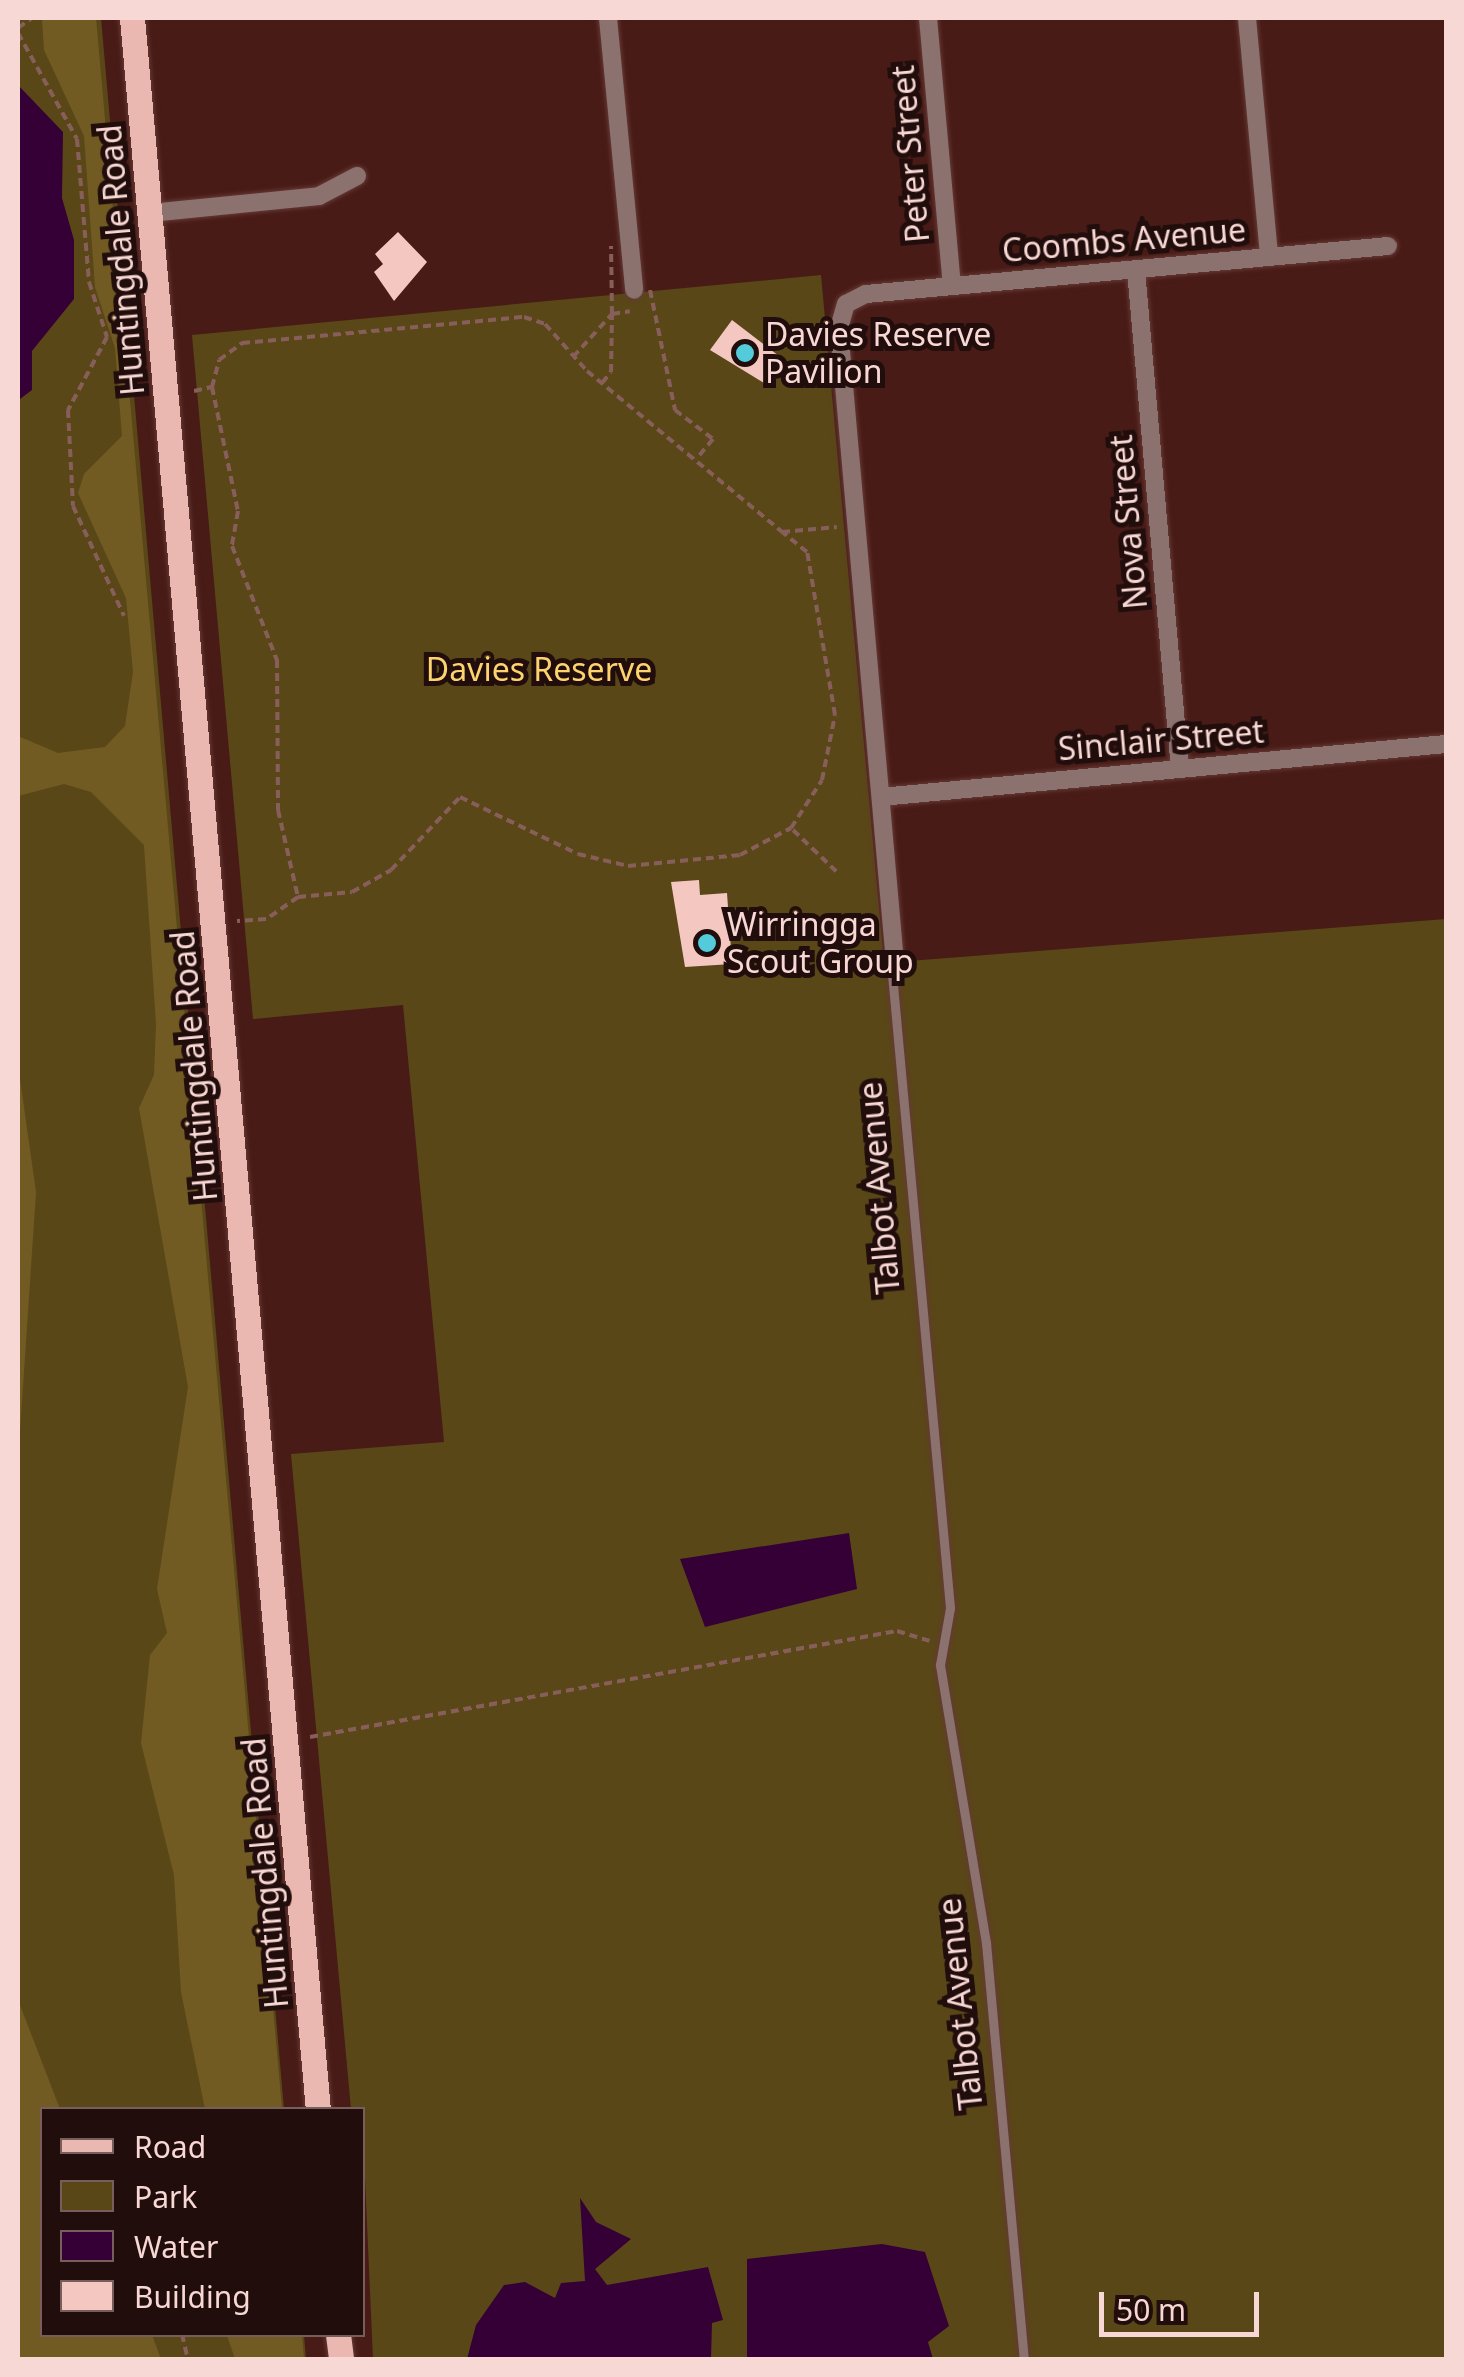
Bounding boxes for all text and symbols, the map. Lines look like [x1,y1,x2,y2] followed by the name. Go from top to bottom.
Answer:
[883,64,937,244] street label: Peter Street
[90,123,152,397] street label: Huntingdale Road
[1001,210,1247,270] street label: Coombs Avenue
[765,316,991,391] place label: Davies Reserve Pavilion
[734,342,756,364] marker: Davies Reserve Pavilion
[1101,433,1155,611] street label: Nova Street
[426,650,652,688] park label: Davies Reserve
[1057,712,1265,768] street label: Sinclair Street
[727,906,914,981] place label: Wirringga Scout Group
[163,929,225,1203] street label: Huntingdale Road
[696,932,718,954] marker: Wirringga Scout Group
[851,1080,907,1296] street label: Talbot Avenue
[234,1736,296,2010] street label: Huntingdale Road
[930,1896,990,2112] street label: Talbot Avenue
[40,2107,365,2337] legend
[134,2126,206,2167] text: Road
[134,2176,197,2217] text: Park
[134,2226,218,2267] text: Water
[1104,2272,1264,2334] scale bar
[134,2276,251,2317] text: Building
[1116,2289,1186,2330] text: 50 m

